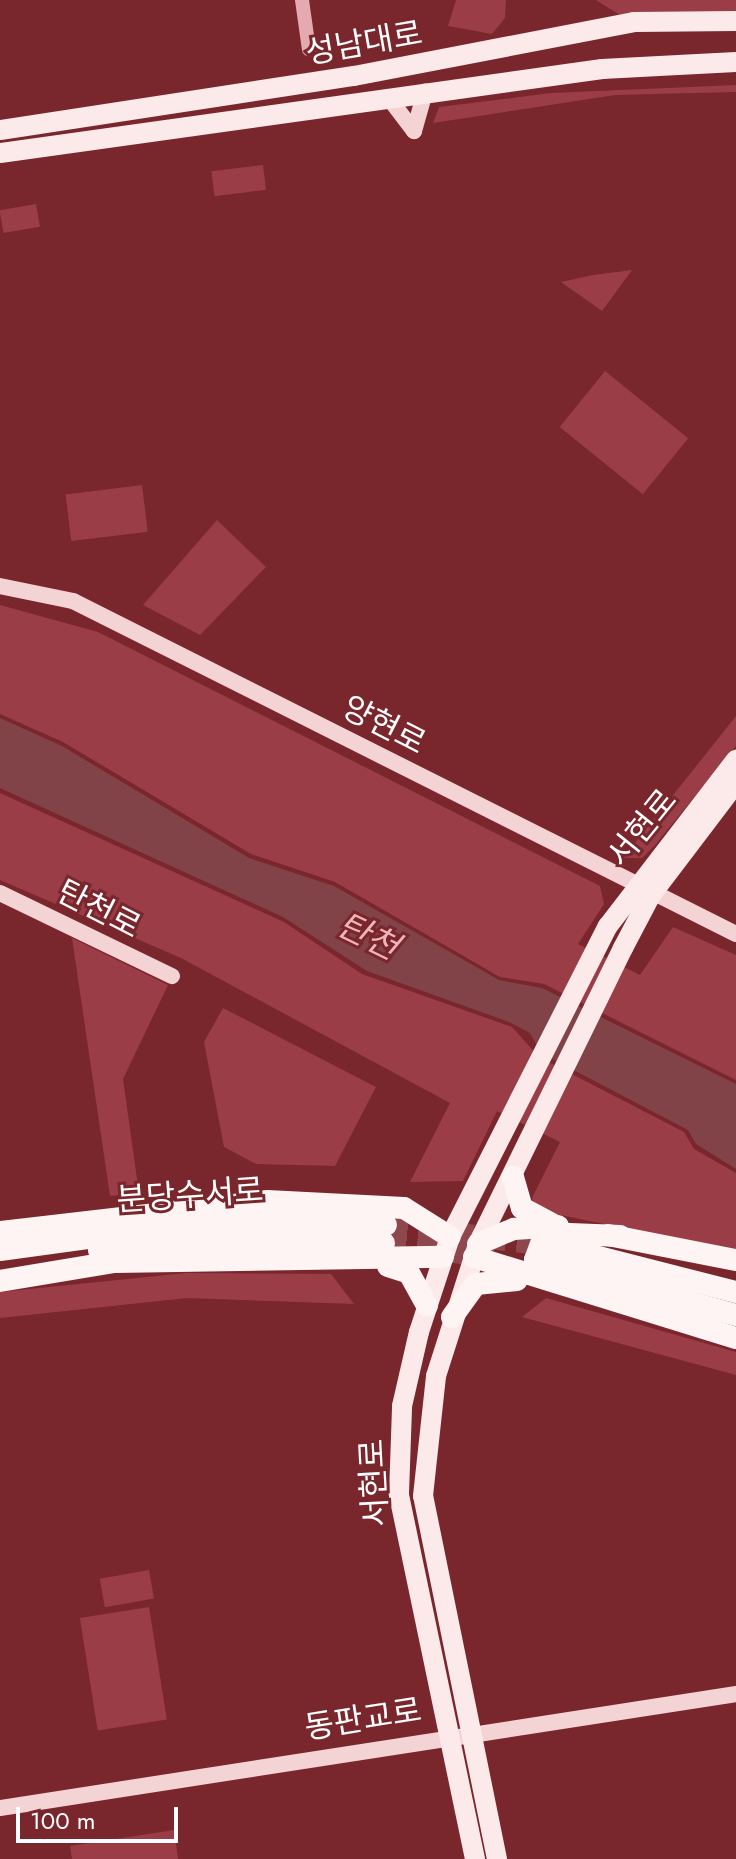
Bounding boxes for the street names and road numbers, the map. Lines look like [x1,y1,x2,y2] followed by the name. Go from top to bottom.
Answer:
[303,14,425,72] street label: 성남대로
[336,688,432,762] street label: 양현로
[599,782,685,874] street label: 서현로
[51,872,147,946] street label: 탄천로
[115,1171,265,1219] street label: 분당수서로
[353,1438,395,1528] street label: 서현로
[302,1691,424,1747] street label: 동판교로

